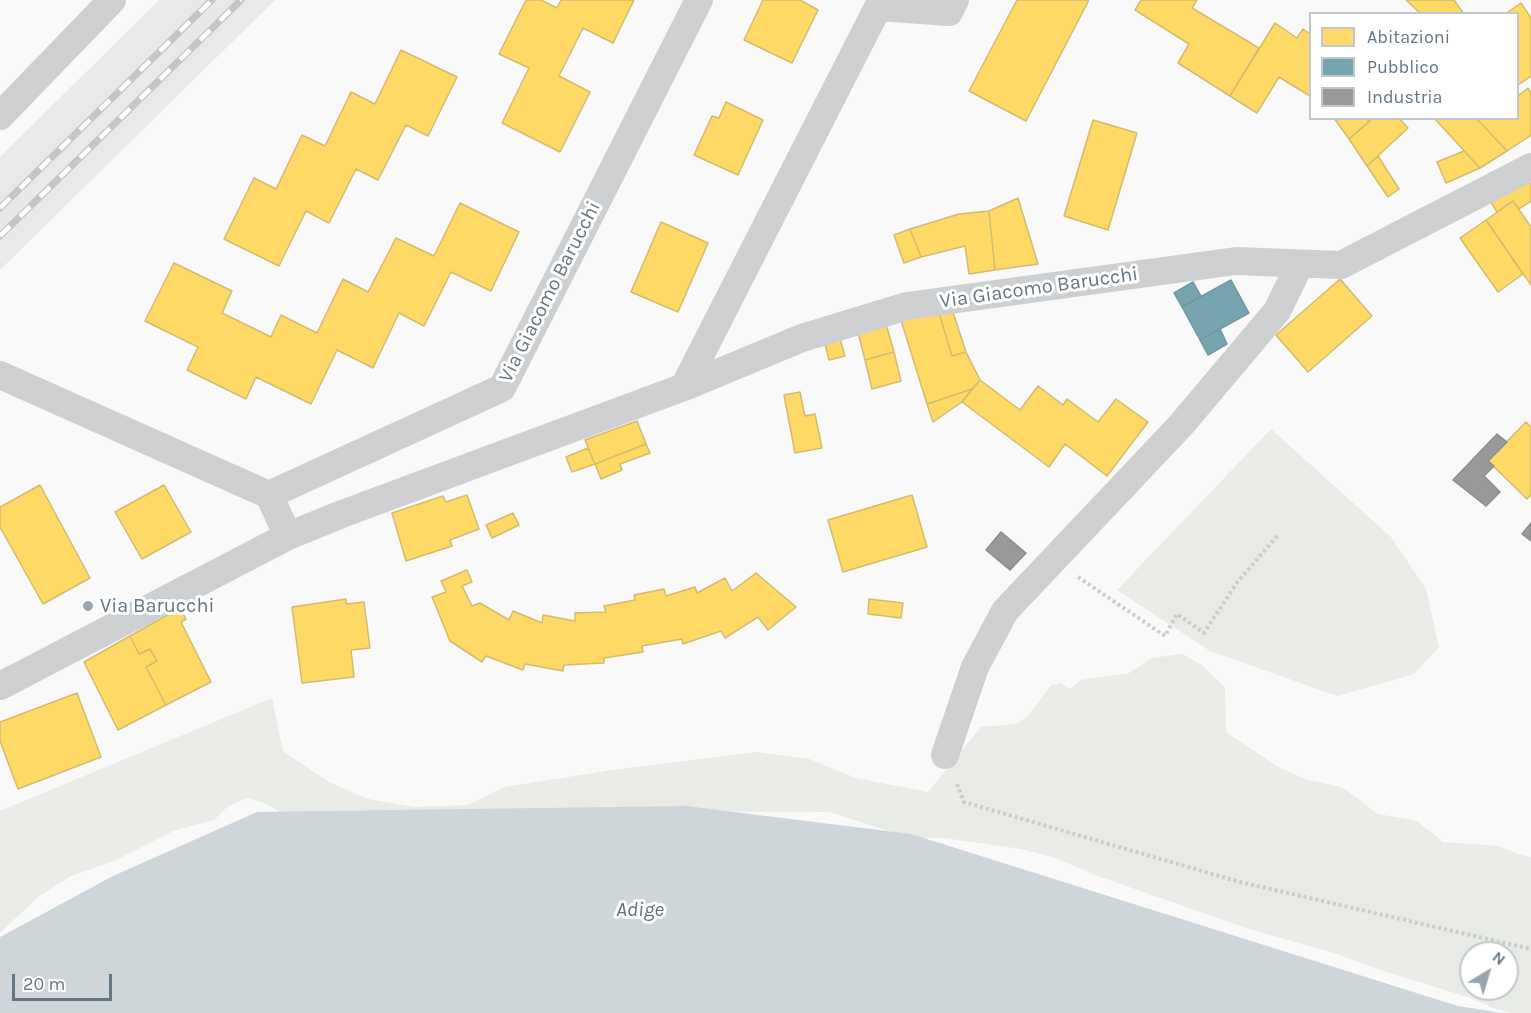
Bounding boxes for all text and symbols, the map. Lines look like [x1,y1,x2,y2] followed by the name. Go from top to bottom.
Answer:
[1309,12,1519,120] legend
[1367,26,1450,48] text: Abitazioni
[1367,56,1439,78] text: Pubblico
[1367,86,1442,108] text: Industria
[494,197,606,387] street label: Via Giacomo Barucchi
[938,262,1140,314] street label: Via Giacomo Barucchi
[100,594,214,618] place label: Via Barucchi
[81,599,95,613] marker: Via Barucchi
[616,897,664,923] water label: Adige
[1459,941,1519,1001] north arrow
[1489,947,1510,969] text: N
[15,962,116,1000] scale bar
[23,973,65,995] text: 20 m

